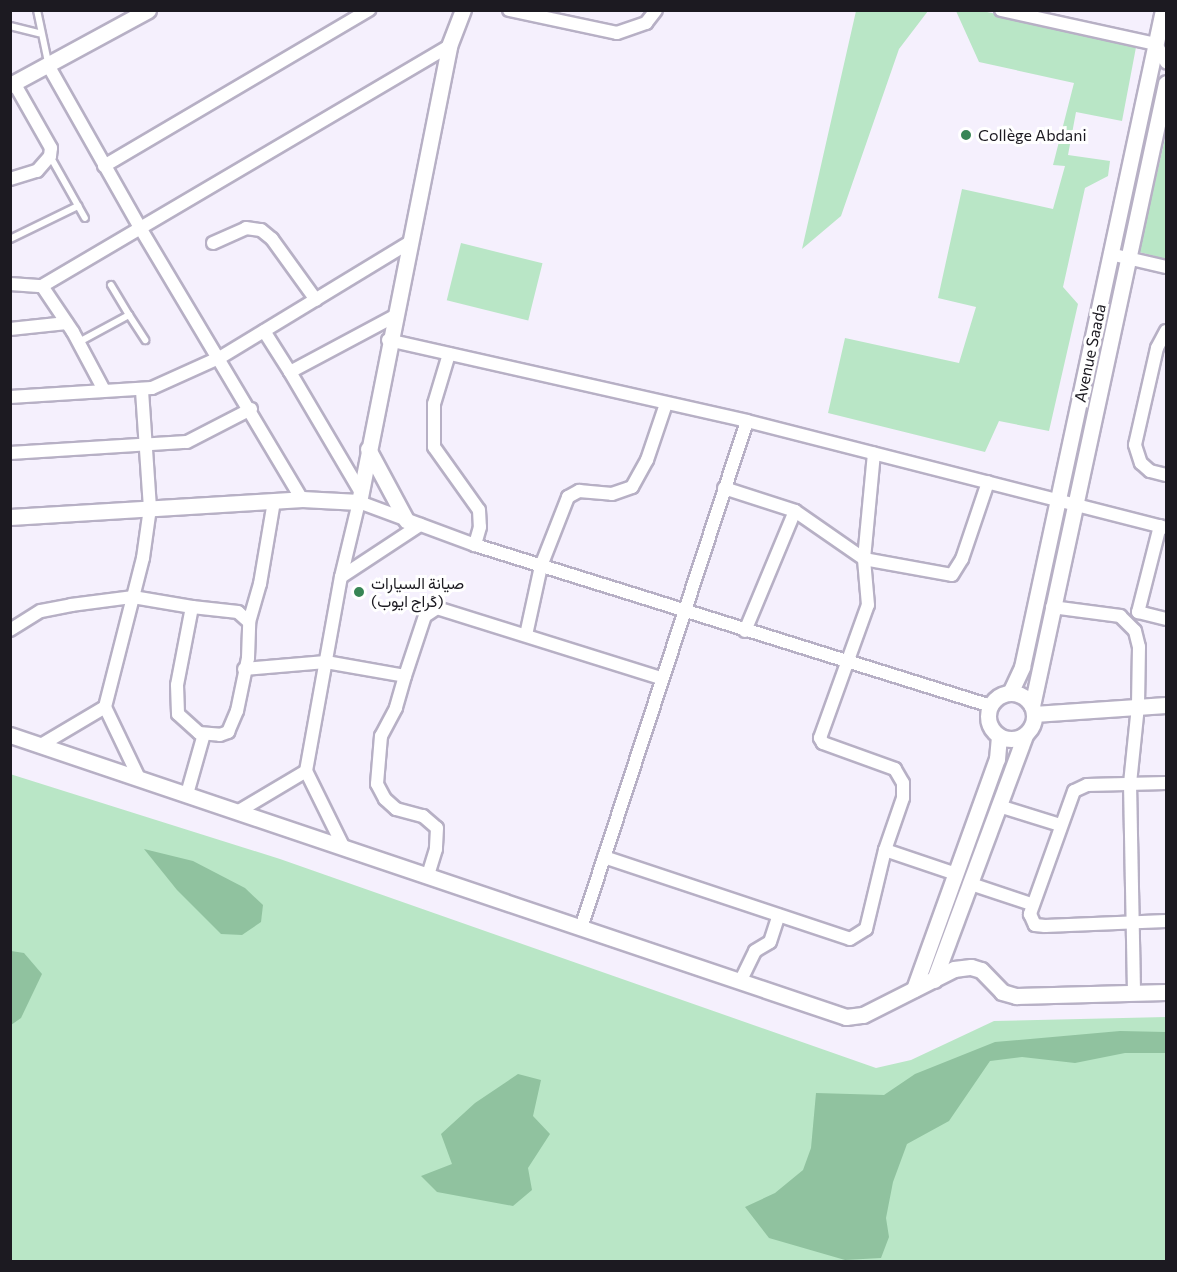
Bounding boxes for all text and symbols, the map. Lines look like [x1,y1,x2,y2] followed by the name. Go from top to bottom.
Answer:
[978,125,1086,145] place label: Collège Abdani
[959,128,973,142] marker: Collège Abdani
[1070,302,1110,404] street label: Avenue Saada
[371,573,464,611] place label: صيانة السيارات (گراج ايوب)
[352,585,366,599] marker: صيانة السيارات (گراج ايوب)

